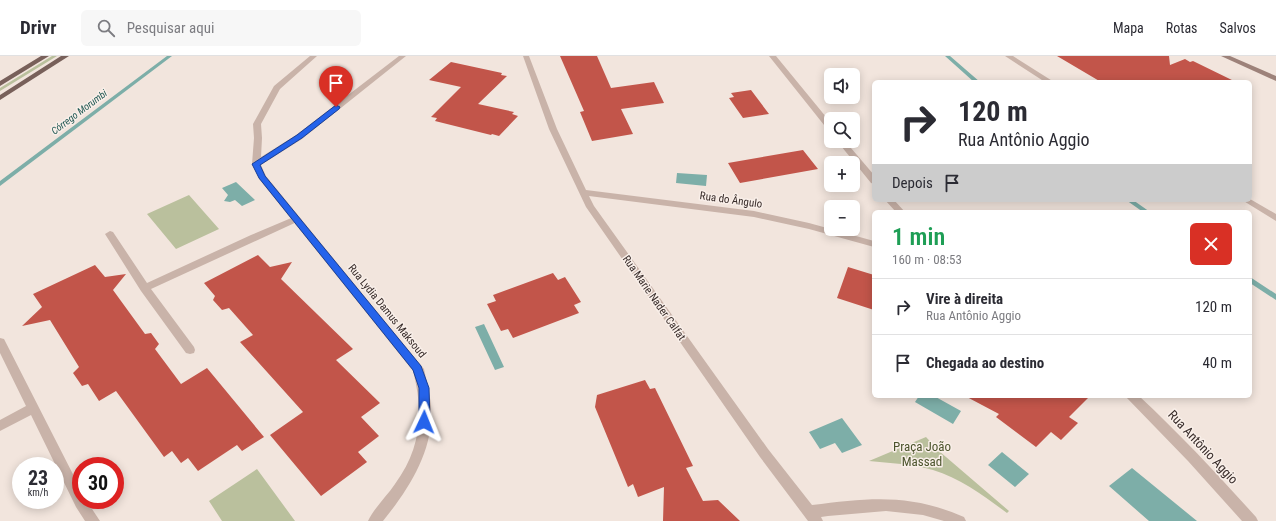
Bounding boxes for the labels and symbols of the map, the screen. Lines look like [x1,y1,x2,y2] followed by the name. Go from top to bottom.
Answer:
[319,66,353,107] pin
[49,87,110,136] water label: Córrego Morumbi
[699,189,764,211] street label: Rua do Ângulo
[620,253,688,343] street label: Rua Marie Nader Calfat
[345,262,429,360] street label: Rua Lydia Damus Maksoud
[403,401,445,443] position arrow
[1165,407,1241,487] street label: Rua Antônio Aggio
[893,439,951,469] park label: Praça João Massad
[72,457,124,509] speed limit sign: 30

